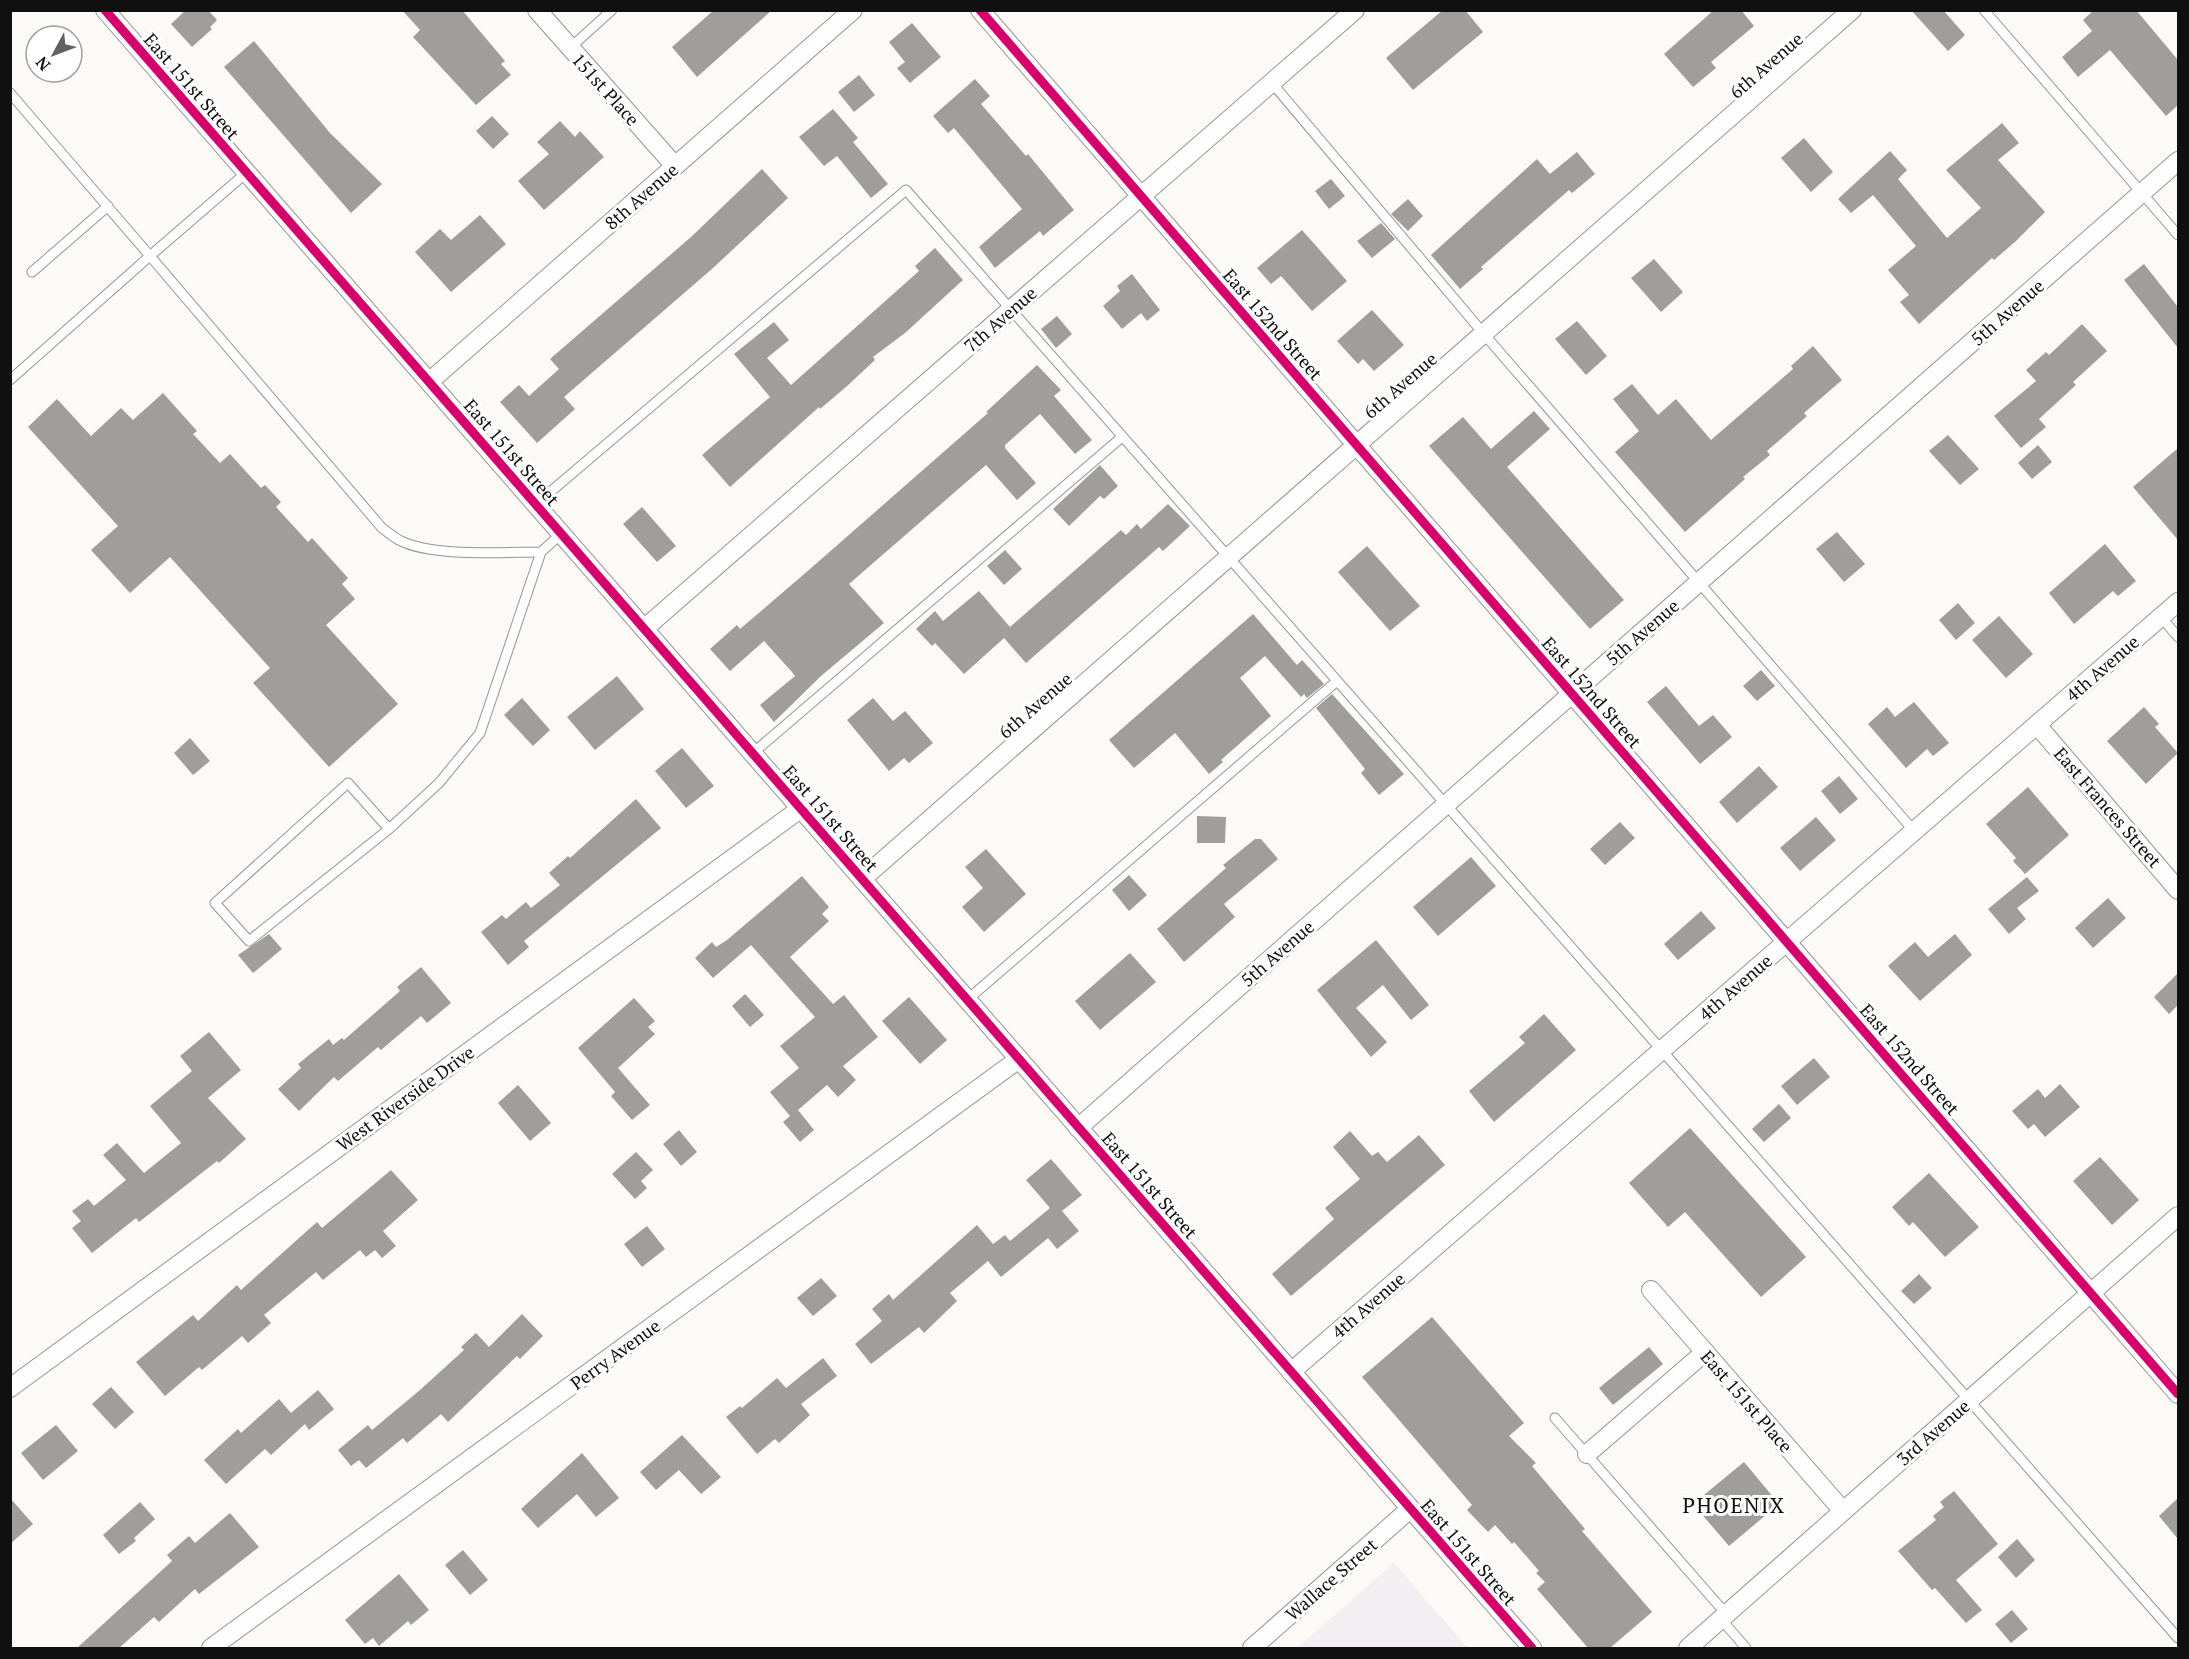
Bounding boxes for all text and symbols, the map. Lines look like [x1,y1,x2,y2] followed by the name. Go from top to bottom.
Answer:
[24,24,84,84] north arrow
[1724,26,1808,104] street label: 6th Avenue
[139,28,245,145] street label: East 151st Street
[567,48,645,130] street label: 151st Place
[30,52,55,76] text: N
[599,157,683,235] street label: 8th Avenue
[1218,263,1328,385] street label: East 152nd Street
[1965,273,2049,351] street label: 5th Avenue
[959,281,1041,357] street label: 7th Avenue
[1358,346,1442,424] street label: 6th Avenue
[459,394,565,511] street label: East 151st Street
[1600,593,1684,671] street label: 5th Avenue
[2060,629,2144,707] street label: 4th Avenue
[1537,631,1647,753] street label: East 152nd Street
[993,666,1077,744] street label: 6th Avenue
[2049,742,2167,873] street label: East Frances Street
[778,760,884,877] street label: East 151st Street
[1235,914,1319,992] street label: 5th Avenue
[1693,948,1777,1026] street label: 4th Avenue
[1855,998,1965,1120] street label: East 152nd Street
[331,1040,479,1156] street label: West Riverside Drive
[1097,1127,1203,1244] street label: East 151st Street
[1326,1266,1410,1344] street label: 4th Avenue
[565,1313,665,1395] street label: Perry Avenue
[1696,1345,1798,1457] street label: East 151st Place
[1891,1394,1975,1470] street label: 3rd Avenue
[1683,1491,1785,1519] district label: PHOENIX
[1416,1494,1522,1611] street label: East 151st Street
[1280,1532,1382,1626] street label: Wallace Street

